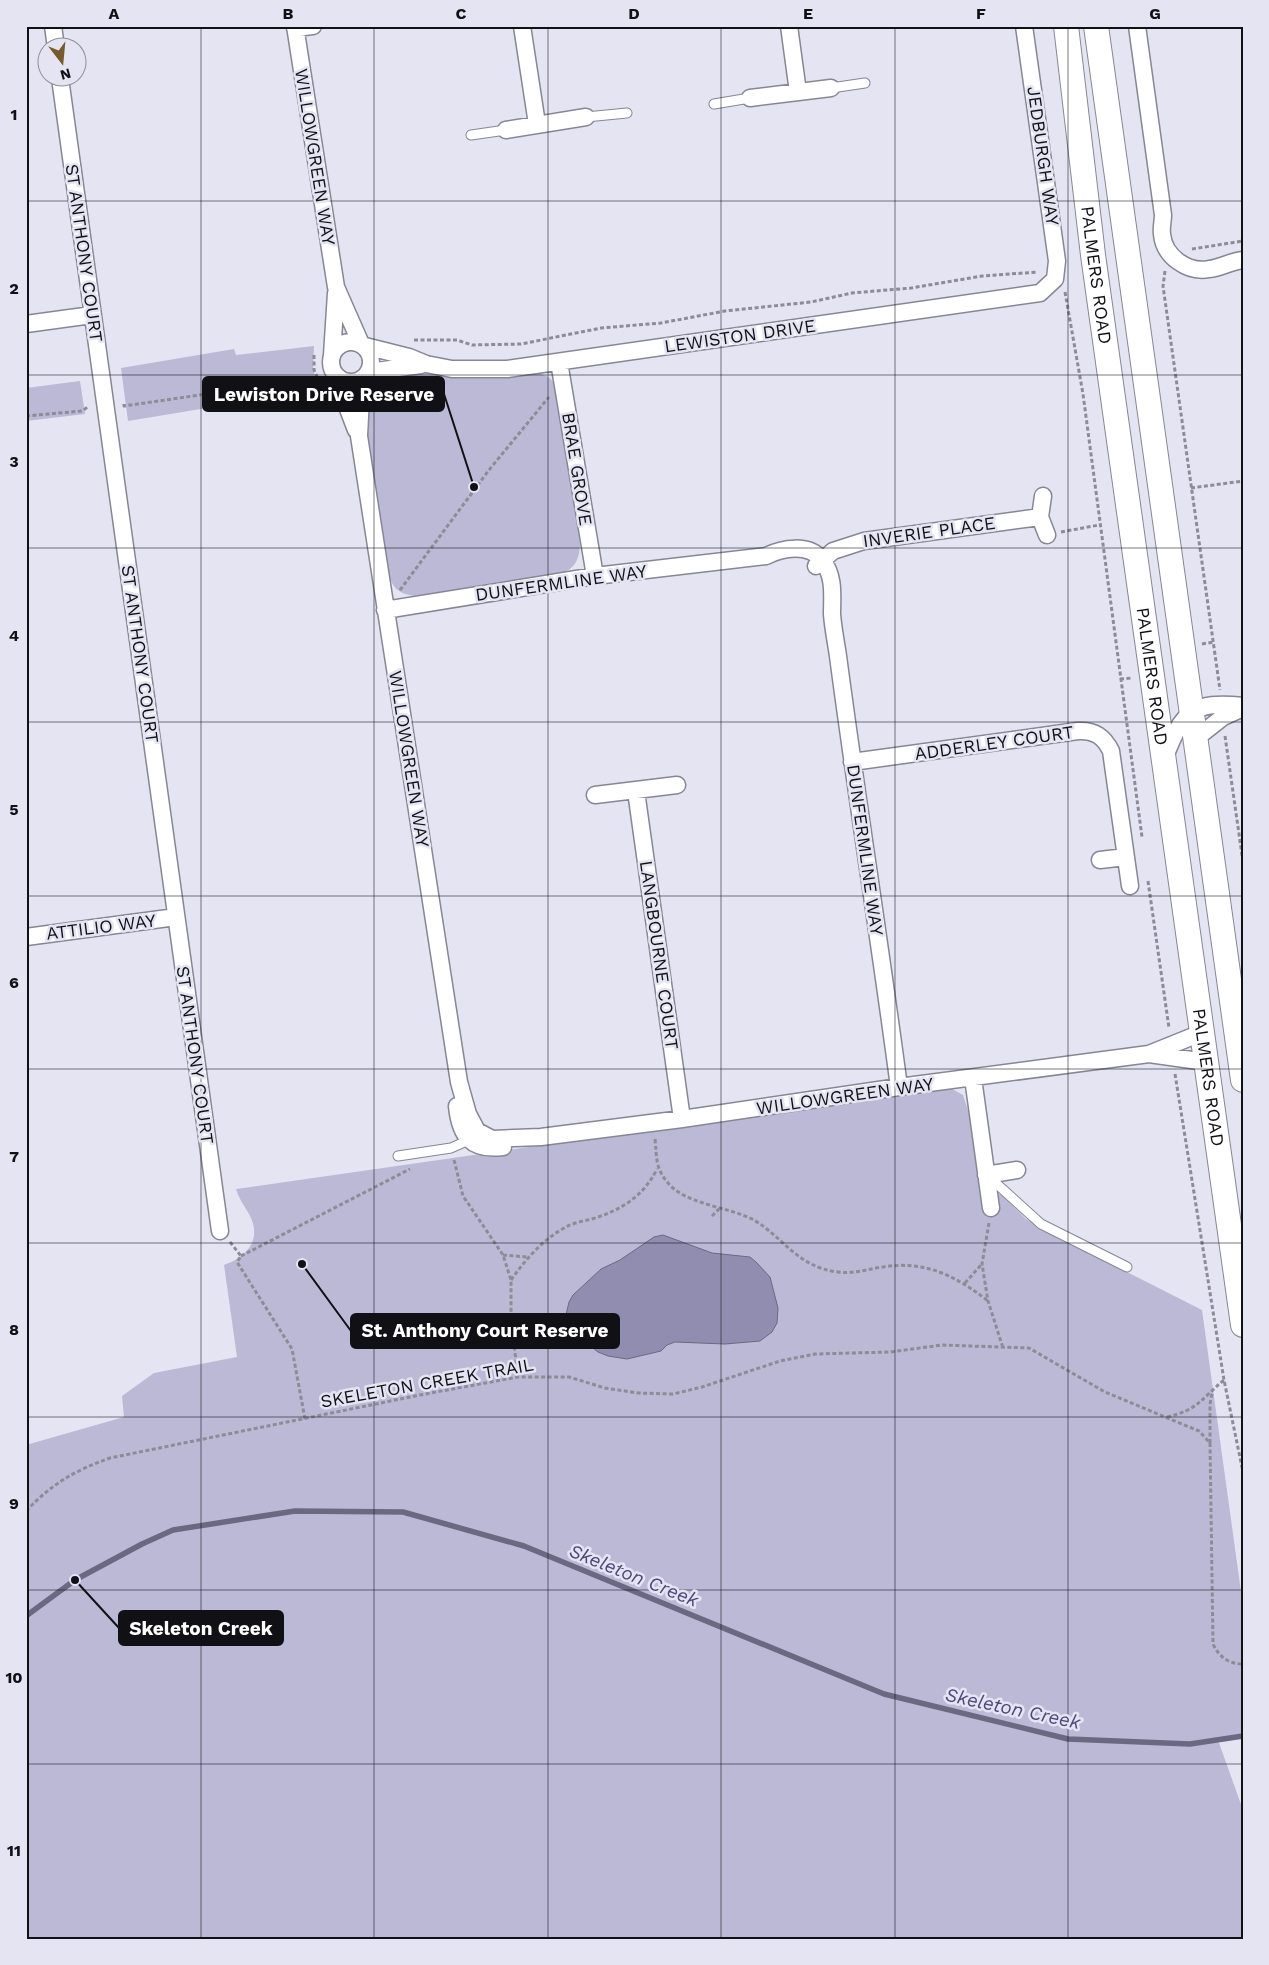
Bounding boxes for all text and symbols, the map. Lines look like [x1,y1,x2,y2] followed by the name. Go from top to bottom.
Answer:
[109,4,120,23] text: A
[283,4,294,23] text: B
[456,4,467,23] text: C
[628,4,640,23] text: D
[803,4,813,23] text: E
[976,4,986,23] text: F
[1149,4,1161,23] text: G
[38,38,88,88] north arrow
[58,65,73,84] text: N
[291,67,340,248] street label: WILLOWGREEN WAY
[1023,85,1064,228] street label: JEDBURGH WAY
[11,105,17,124] text: 1
[62,163,107,343] street label: ST ANTHONY COURT
[1077,205,1116,346] street label: PALMERS ROAD
[9,279,19,298] text: 2
[663,314,817,357] street label: LEWISTON DRIVE
[203,377,444,411] callout: Lewiston Drive Reserve
[214,383,434,406] text: Lewiston Drive Reserve
[558,411,597,527] street label: BRAE GROVE
[9,452,19,471] text: 3
[861,512,997,551] street label: INVERIE PLACE
[474,560,649,605] street label: DUNFERMLINE WAY
[118,564,163,744] street label: ST ANTHONY COURT
[1132,606,1173,747] street label: PALMERS ROAD
[9,626,19,645] text: 4
[385,669,434,850] street label: WILLOWGREEN WAY
[913,721,1075,764] street label: ADDERLEY COURT
[843,763,888,938] street label: DUNFERMLINE WAY
[9,800,19,819] text: 5
[636,859,683,1051] street label: LANGBOURNE COURT
[45,909,158,944] street label: ATTILIO WAY
[173,965,218,1145] street label: ST ANTHONY COURT
[9,973,19,992] text: 6
[1189,1007,1229,1148] street label: PALMERS ROAD
[755,1073,936,1118] street label: WILLOWGREEN WAY
[9,1147,19,1166] text: 7
[351,1314,619,1348] callout: St. Anthony Court Reserve
[361,1319,609,1342] text: St. Anthony Court Reserve
[9,1320,19,1339] text: 8
[319,1353,535,1412] street label: SKELETON CREEK TRAIL
[9,1494,19,1513] text: 9
[566,1539,702,1612] water label: Skeleton Creek
[119,1611,283,1645] callout: Skeleton Creek
[129,1617,273,1640] text: Skeleton Creek
[5,1668,23,1687] text: 10
[943,1683,1083,1734] water label: Skeleton Creek
[7,1841,21,1860] text: 11

